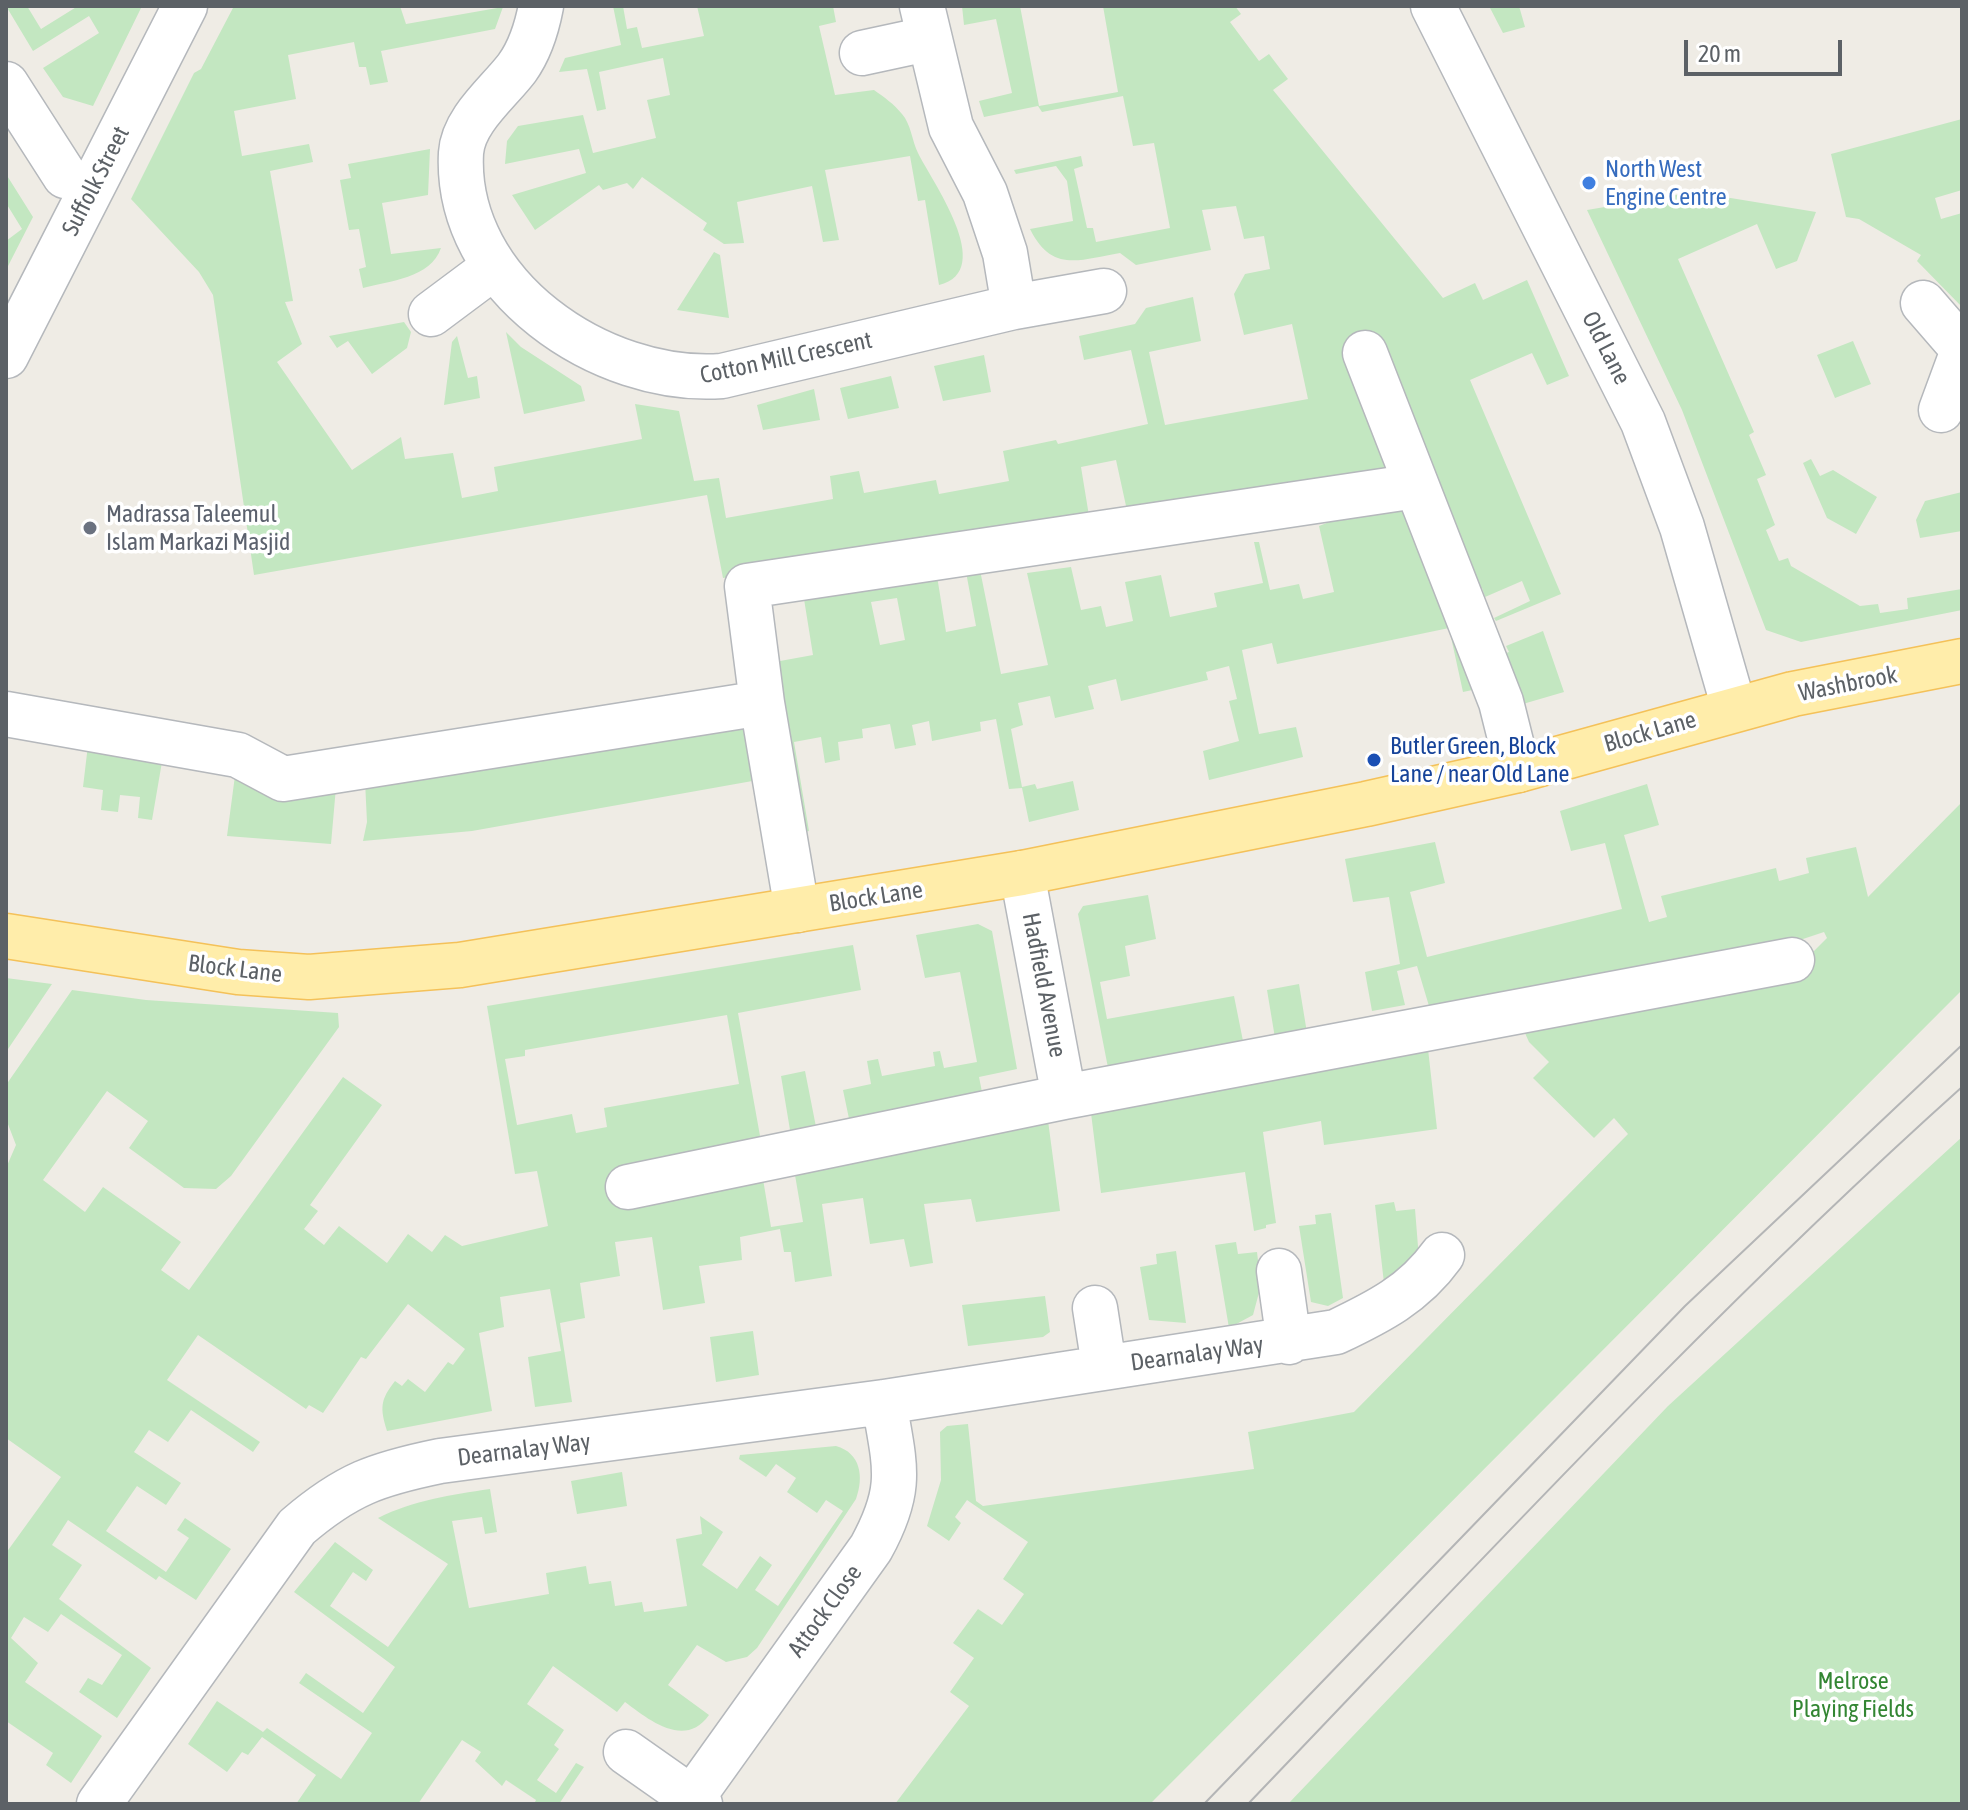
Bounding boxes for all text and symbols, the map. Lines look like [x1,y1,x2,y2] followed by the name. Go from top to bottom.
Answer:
[1688,24,1846,74] scale bar
[1698,40,1741,67] text: 20 m
[56,122,136,240] street label: Suffolk Street
[1605,155,1727,211] place label: North West Engine Centre
[1580,174,1598,192] marker: North West Engine Centre
[1576,307,1636,389] street label: Old Lane
[697,326,875,390] street label: Cotton Mill Crescent
[106,500,290,556] place label: Madrassa Taleemul Islam Markazi Masjid
[81,519,99,537] marker: Madrassa Taleemul Islam Markazi Masjid
[1796,660,1900,708] street label: Washbrook
[1601,705,1699,759] street label: Block Lane
[1390,732,1570,788] place label: Butler Green, Block Lane / near Old Lane
[1365,751,1383,769] marker: Butler Green, Block Lane / near Old Lane
[827,875,925,919] street label: Block Lane
[1016,910,1072,1060] street label: Hadfield Avenue
[186,949,284,989] street label: Block Lane
[1129,1330,1265,1378] street label: Dearnalay Way
[456,1428,592,1472] street label: Dearnalay Way
[782,1559,868,1663] street label: Attock Close
[1792,1667,1914,1723] park label: Melrose Playing Fields

